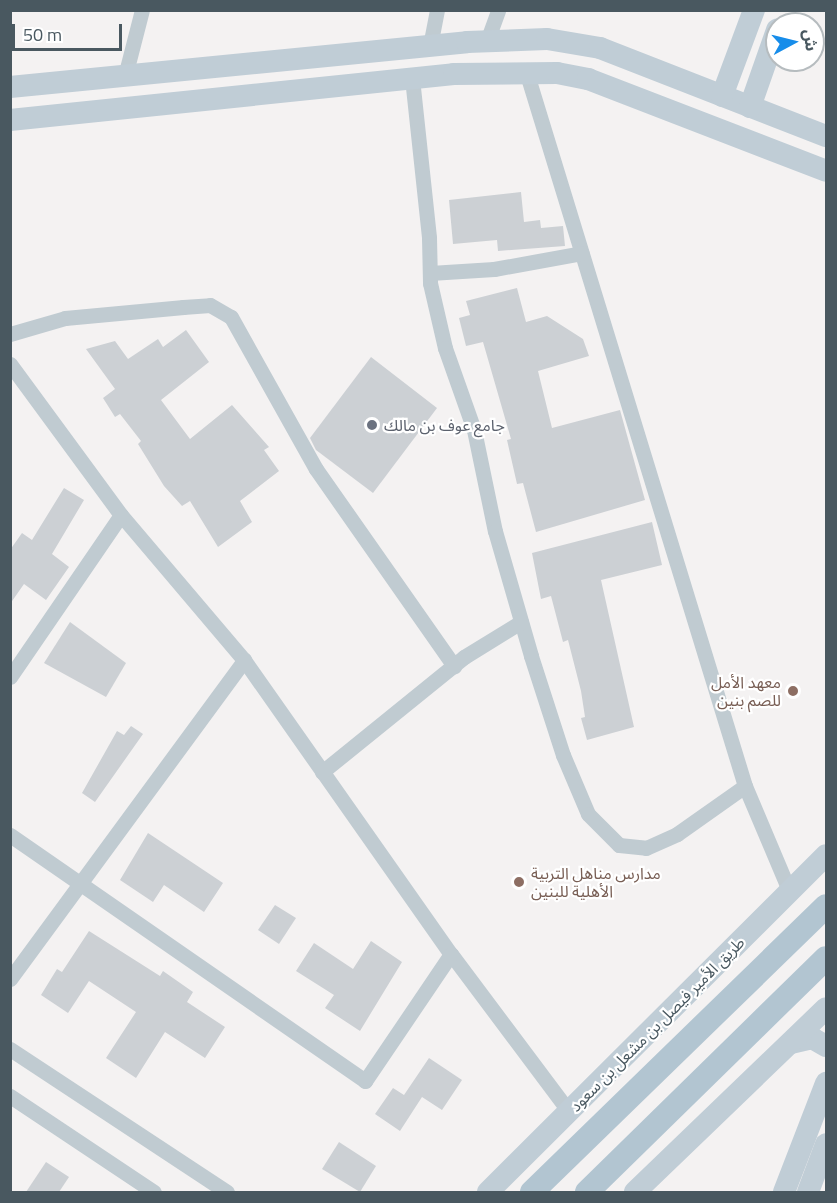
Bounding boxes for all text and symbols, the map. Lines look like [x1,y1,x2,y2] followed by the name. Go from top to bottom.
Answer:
[15,12,124,50] scale bar
[765,12,825,72] north arrow
[23,21,62,48] text: 50 m
[798,28,824,52] text: ش
[384,415,505,435] place label: جامع عوف بن مالك
[365,418,379,432] marker: جامع عوف بن مالك
[711,672,781,710] place label: معهد الأمل للصم بنين
[786,684,800,698] marker: معهد الأمل للصم بنين
[531,863,661,901] place label: مدارس مناهل التربية الأهلية للبنين
[512,875,526,889] marker: مدارس مناهل التربية الأهلية للبنين
[566,933,748,1115] street label: طريق الأمير فيصل بن مشعل بن سعود

